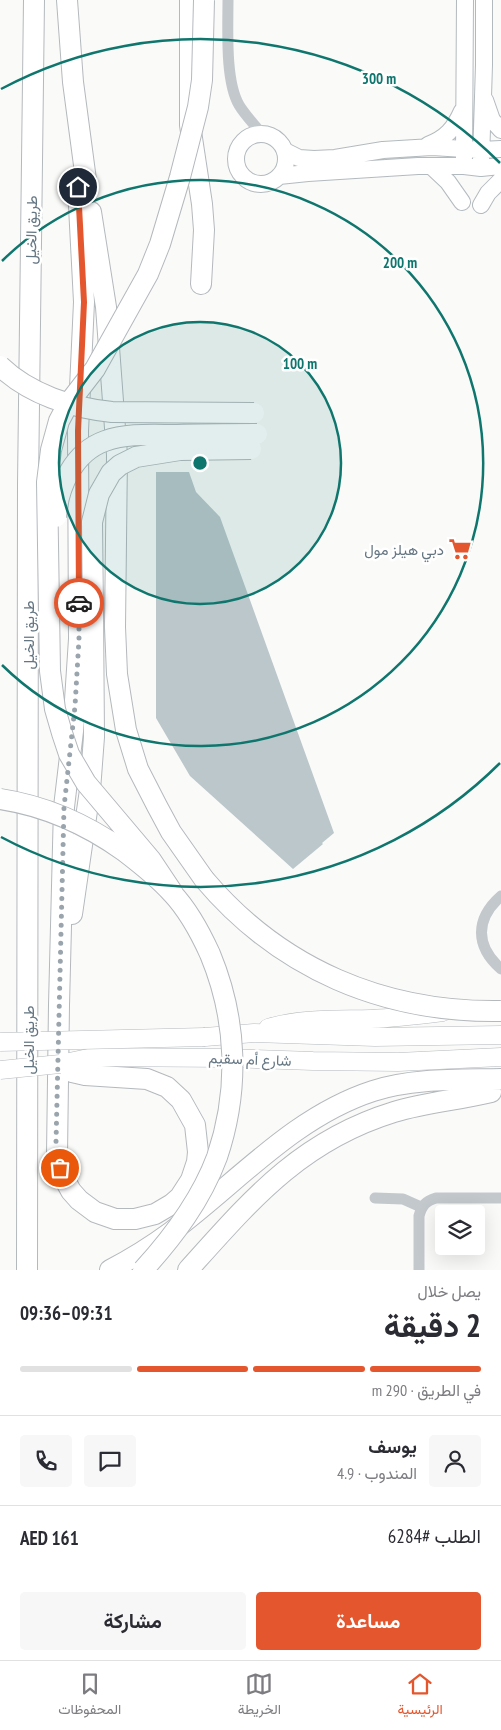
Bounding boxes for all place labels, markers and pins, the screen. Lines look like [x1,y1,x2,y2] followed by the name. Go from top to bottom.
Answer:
[57,166,99,208] pin
[191,454,209,472] centre of rings
[447,536,473,562] supermarket icon: دبي هيلز مول
[364,540,444,563] place label: دبي هيلز مول
[39,1147,81,1189] pin

